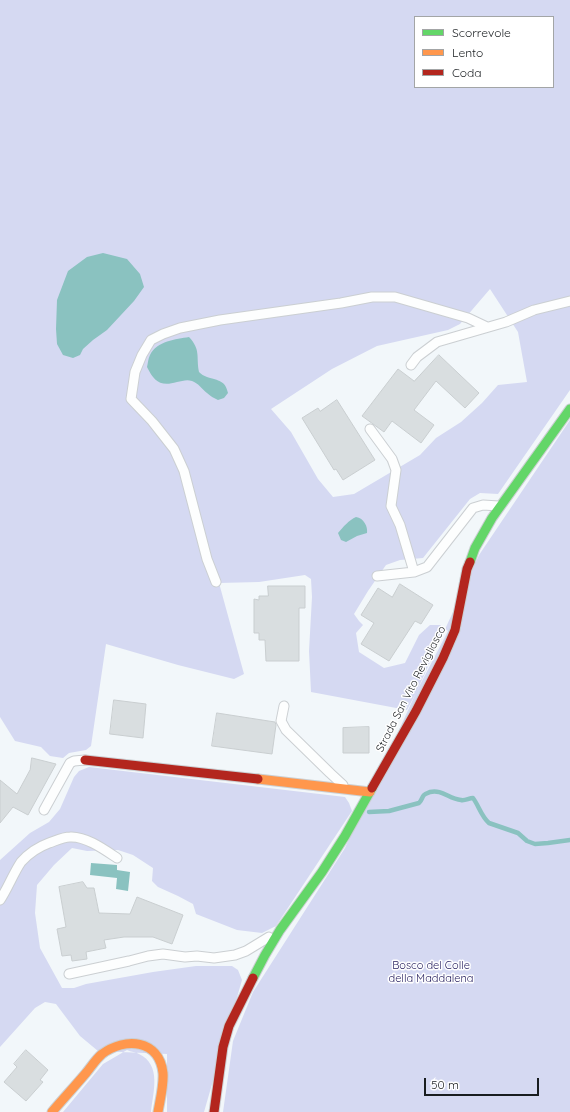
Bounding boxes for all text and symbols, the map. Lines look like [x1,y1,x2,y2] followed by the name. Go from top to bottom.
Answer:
[414,16,554,88] legend
[452,25,511,40] text: Scorrevole
[452,45,483,60] text: Lento
[452,65,482,80] text: Coda
[373,624,449,754] street label: Strada San Vito Revigliasco
[388,959,474,985] park label: Bosco del Colle della Maddalena
[426,1070,541,1096] scale bar
[431,1077,459,1092] text: 50 m

